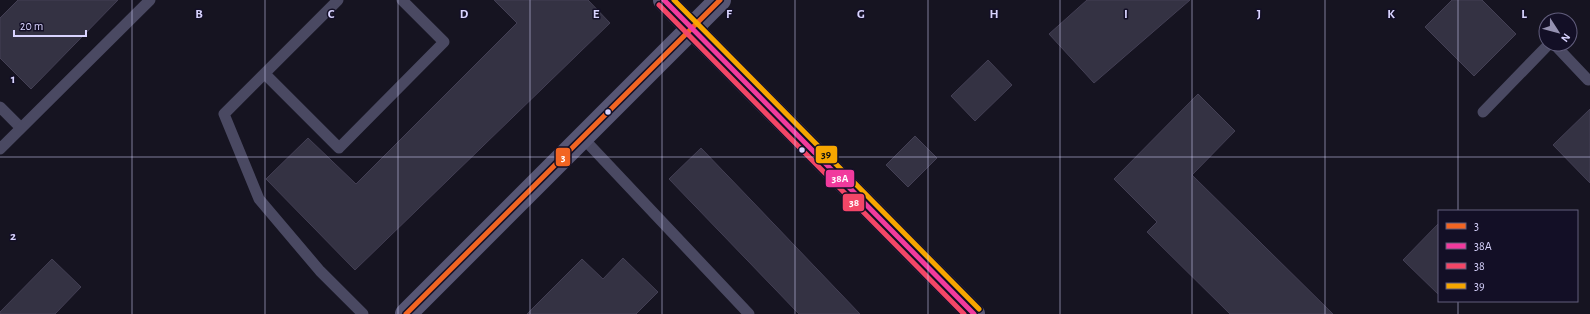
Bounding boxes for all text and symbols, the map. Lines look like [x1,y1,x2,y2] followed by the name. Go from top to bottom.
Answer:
[195,8,203,21] text: B
[328,8,335,21] text: C
[460,8,469,21] text: D
[593,8,600,21] text: E
[726,8,733,21] text: F
[857,8,865,21] text: G
[989,8,999,21] text: H
[1124,8,1128,21] text: I
[1257,8,1261,21] text: J
[1387,8,1395,21] text: K
[1521,8,1527,21] text: L
[14,12,86,38] scale bar
[1538,12,1578,52] north arrow
[20,20,43,32] text: 20 m
[1559,31,1572,44] text: N
[11,73,15,86] text: 1
[603,107,613,117] unlabelled marker
[797,145,807,155] unlabelled marker
[815,145,838,164] line badge: 39
[555,147,571,167] line badge: 3
[821,149,831,160] text: 39
[561,152,566,163] text: 3
[825,169,855,188] line badge: 38А
[832,173,849,184] text: 38А
[842,193,865,212] line badge: 38
[849,197,859,208] text: 38
[1438,210,1578,302] legend
[1474,220,1479,232] text: 3
[10,230,16,243] text: 2
[1474,240,1492,252] text: 38А
[1474,260,1485,272] text: 38
[1474,280,1485,292] text: 39

